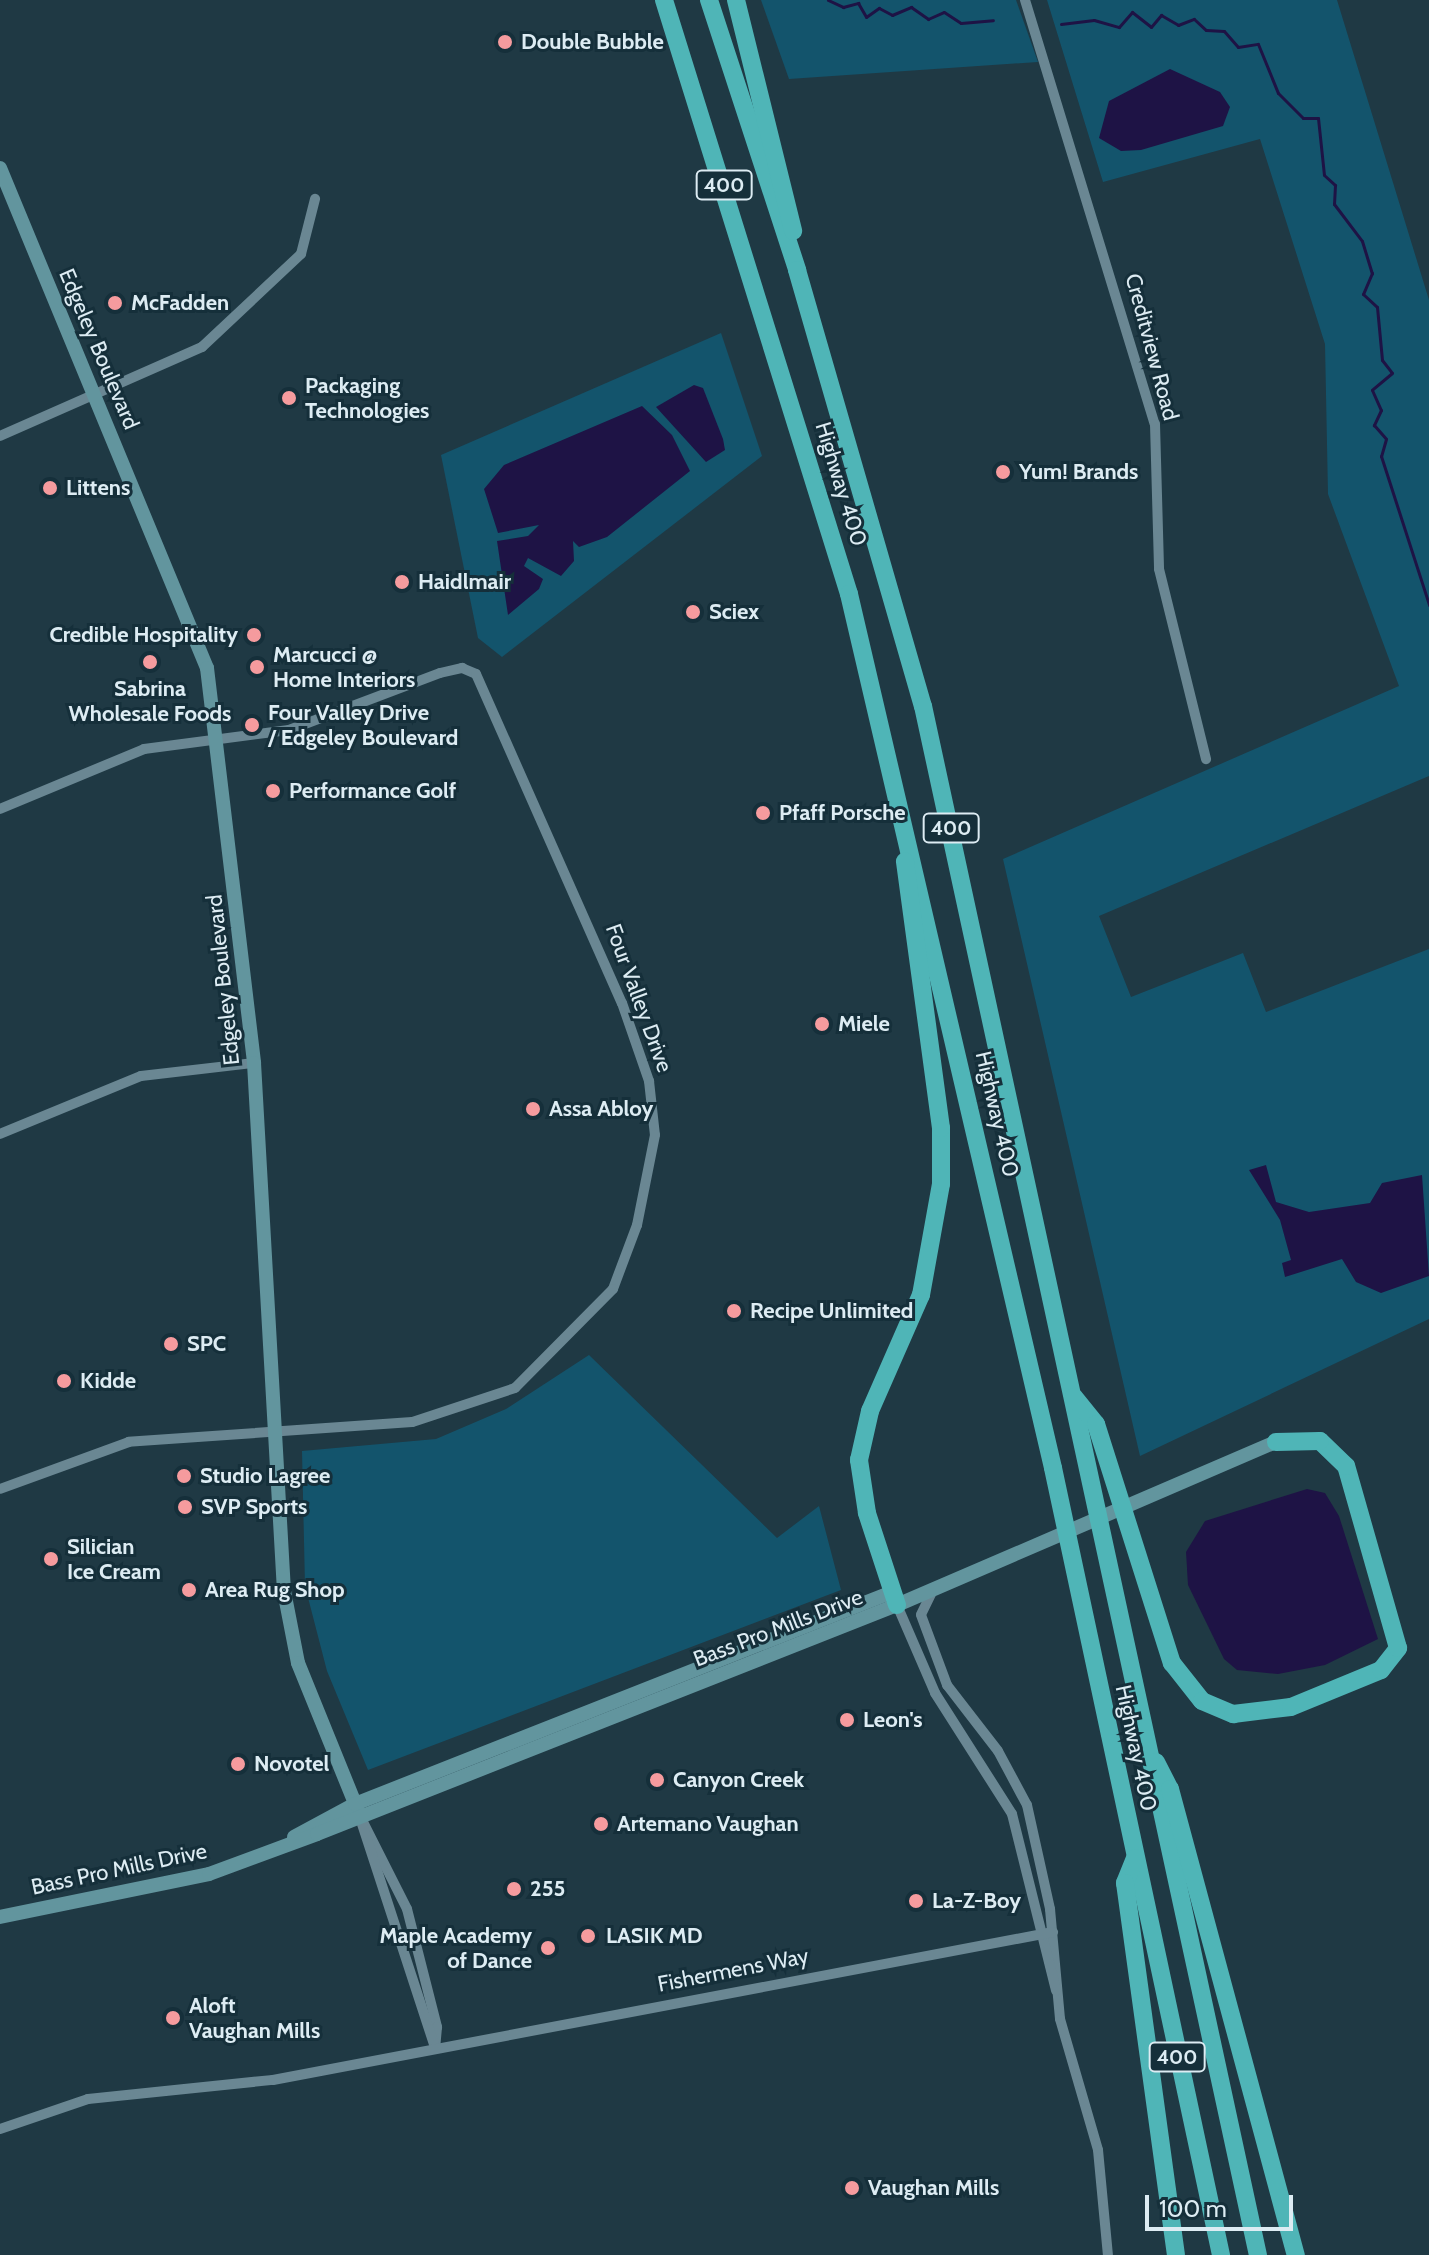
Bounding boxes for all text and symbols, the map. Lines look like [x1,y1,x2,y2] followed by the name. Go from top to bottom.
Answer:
[521,29,664,55] place label: Double Bubble
[496,33,514,51] marker: Double Bubble
[694,169,754,201] road number: 400
[53,265,145,433] street label: Edgeley Boulevard
[1120,271,1184,423] street label: Creditview Road
[131,290,229,316] place label: McFadden
[106,294,124,312] marker: McFadden
[305,372,429,424] place label: Packaging Technologies
[280,389,298,407] marker: Packaging Technologies
[810,419,872,549] street label: Highway 400
[1019,459,1138,485] place label: Yum! Brands
[994,463,1012,481] marker: Yum! Brands
[66,475,130,501] place label: Littens
[41,479,59,497] marker: Littens
[418,569,511,595] place label: Haidlmair
[393,573,411,591] marker: Haidlmair
[709,599,759,625] place label: Sciex
[684,603,702,621] marker: Sciex
[49,622,238,648] place label: Credible Hospitality
[245,626,263,644] marker: Credible Hospitality
[273,641,415,692] place label: Marcucci @ Home Interiors
[141,653,159,671] marker: Sabrina Wholesale Foods
[248,658,266,676] marker: Marcucci @ Home Interiors
[69,675,231,726] place label: Sabrina Wholesale Foods
[268,699,458,750] place label: Four Valley Drive / Edgeley Boulevard
[243,716,261,734] marker: Four Valley Drive / Edgeley Boulevard
[289,778,456,804] place label: Performance Golf
[264,782,282,800] marker: Performance Golf
[779,800,906,826] place label: Pfaff Porsche
[754,804,772,822] marker: Pfaff Porsche
[921,812,981,844] road number: 400
[201,893,245,1067] street label: Edgeley Boulevard
[600,920,678,1076] street label: Four Valley Drive
[838,1011,890,1037] place label: Miele
[813,1015,831,1033] marker: Miele
[970,1049,1024,1179] street label: Highway 400
[549,1096,653,1122] place label: Assa Abloy
[524,1100,542,1118] marker: Assa Abloy
[750,1298,913,1324] place label: Recipe Unlimited
[725,1302,743,1320] marker: Recipe Unlimited
[187,1331,226,1357] place label: SPC
[162,1335,180,1353] marker: SPC
[80,1368,136,1394] place label: Kidde
[55,1372,73,1390] marker: Kidde
[200,1463,330,1489] place label: Studio Lagree
[175,1467,193,1485] marker: Studio Lagree
[201,1494,307,1520] place label: SVP Sports
[176,1498,194,1516] marker: SVP Sports
[67,1533,161,1584] place label: Silician Ice Cream
[42,1550,60,1568] marker: Silician Ice Cream
[205,1577,345,1603] place label: Area Rug Shop
[180,1581,198,1599] marker: Area Rug Shop
[690,1584,866,1672] street label: Bass Pro Mills Drive
[1110,1683,1162,1813] street label: Highway 400
[863,1707,923,1733] place label: Leon's
[838,1711,856,1729] marker: Leon's
[254,1751,329,1777] place label: Novotel
[229,1755,247,1773] marker: Novotel
[673,1767,804,1793] place label: Canyon Creek
[648,1771,666,1789] marker: Canyon Creek
[617,1811,799,1837] place label: Artemano Vaughan
[592,1815,610,1833] marker: Artemano Vaughan
[29,1837,209,1901] street label: Bass Pro Mills Drive
[530,1876,565,1902] place label: 255
[505,1880,523,1898] marker: 255
[932,1888,1021,1914] place label: La-Z-Boy
[907,1892,925,1910] marker: La-Z-Boy
[379,1922,532,1974] place label: Maple Academy of Dance
[606,1923,703,1949] place label: LASIK MD
[577,1925,599,1947] marker: LASIK MD
[539,1939,557,1957] marker: Maple Academy of Dance
[655,1942,811,1998] street label: Fishermens Way
[189,1992,320,2044] place label: Aloft Vaughan Mills
[164,2009,182,2027] marker: Aloft Vaughan Mills
[1147,2041,1207,2073] road number: 400
[868,2175,999,2201] place label: Vaughan Mills
[843,2179,861,2197] marker: Vaughan Mills
[1149,2179,1297,2229] scale bar
[1159,2194,1227,2223] text: 100 m

